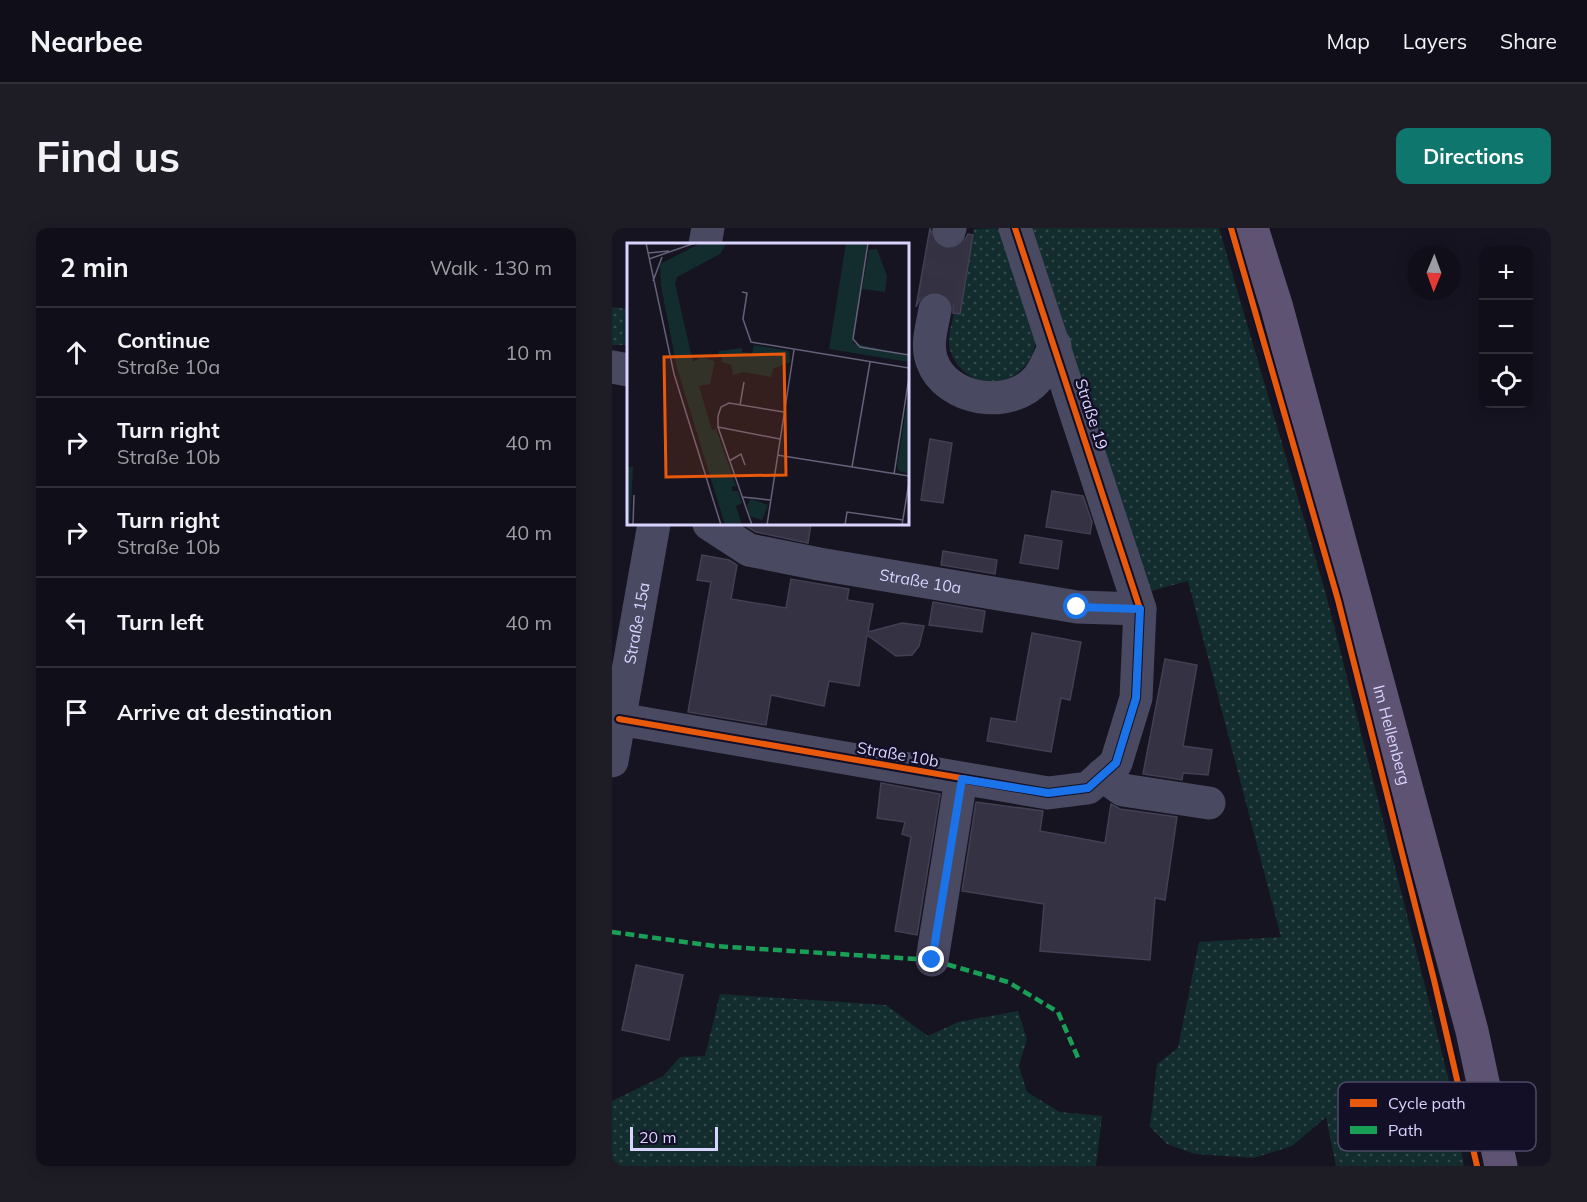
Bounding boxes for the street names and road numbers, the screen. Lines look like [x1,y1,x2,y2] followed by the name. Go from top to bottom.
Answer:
[1071,376,1113,452] street label: Straße 19
[878,564,963,598] street label: Straße 10a
[619,581,653,666] street label: Straße 15a
[1369,683,1415,787] street label: Im Hellenberg
[856,737,940,771] street label: Straße 10b

